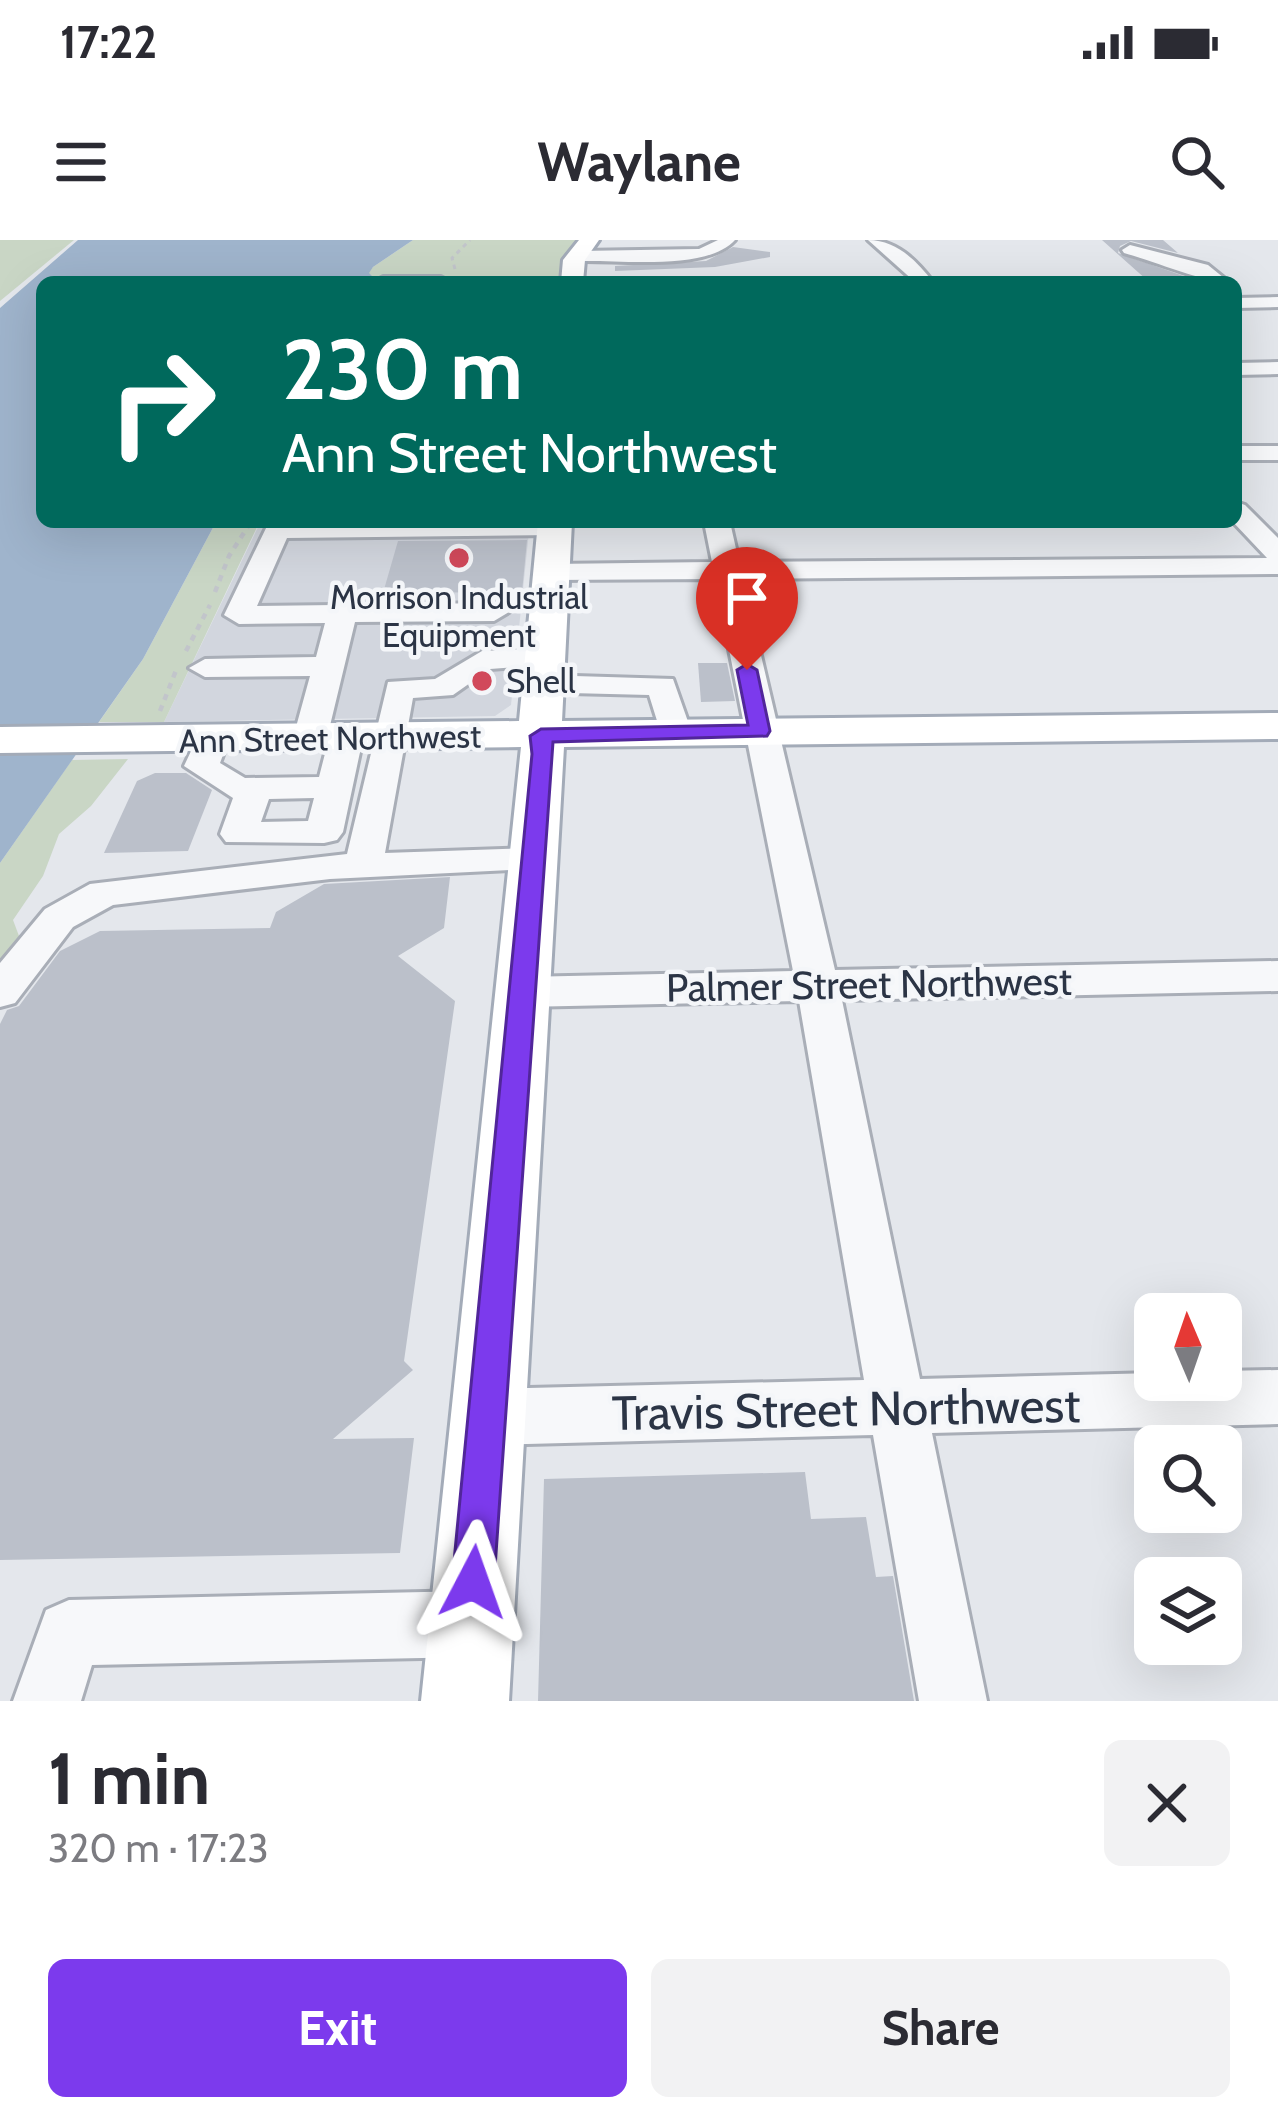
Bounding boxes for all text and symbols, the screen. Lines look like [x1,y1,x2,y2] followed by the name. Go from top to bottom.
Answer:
[60,15,157,69] text: 17:22
[48,129,114,195] icon: menu
[537,129,741,195] text: Waylane
[1164,129,1230,195] icon: search
[282,318,523,420] text: 230 m
[84,324,240,480] icon: right
[282,420,777,486] text: Ann Street Northwest
[446,545,472,571] marker: Morrison Industrial Equipment
[696,547,798,670] pin
[714,565,780,631] icon: arrive
[330,577,588,655] place label: Morrison Industrial Equipment
[506,661,576,701] place label: Shell
[469,668,495,694] marker: Shell
[178,715,482,761] street label: Ann Street Northwest
[666,956,1072,1012] street label: Palmer Street Northwest
[1134,1293,1242,1401] north arrow
[1134,1293,1242,1665] map controls
[611,1376,1081,1442] street label: Travis Street Northwest
[1134,1425,1242,1533] button: search
[410,1519,536,1645] position arrow
[1134,1557,1242,1665] button: layers
[48,1735,210,1822] text: 1 min
[1104,1740,1230,1866] button: close
[48,1824,269,1872] text: 320 m · 17:23
[48,1959,627,2097] button: Exit
[651,1959,1230,2097] button: Share

